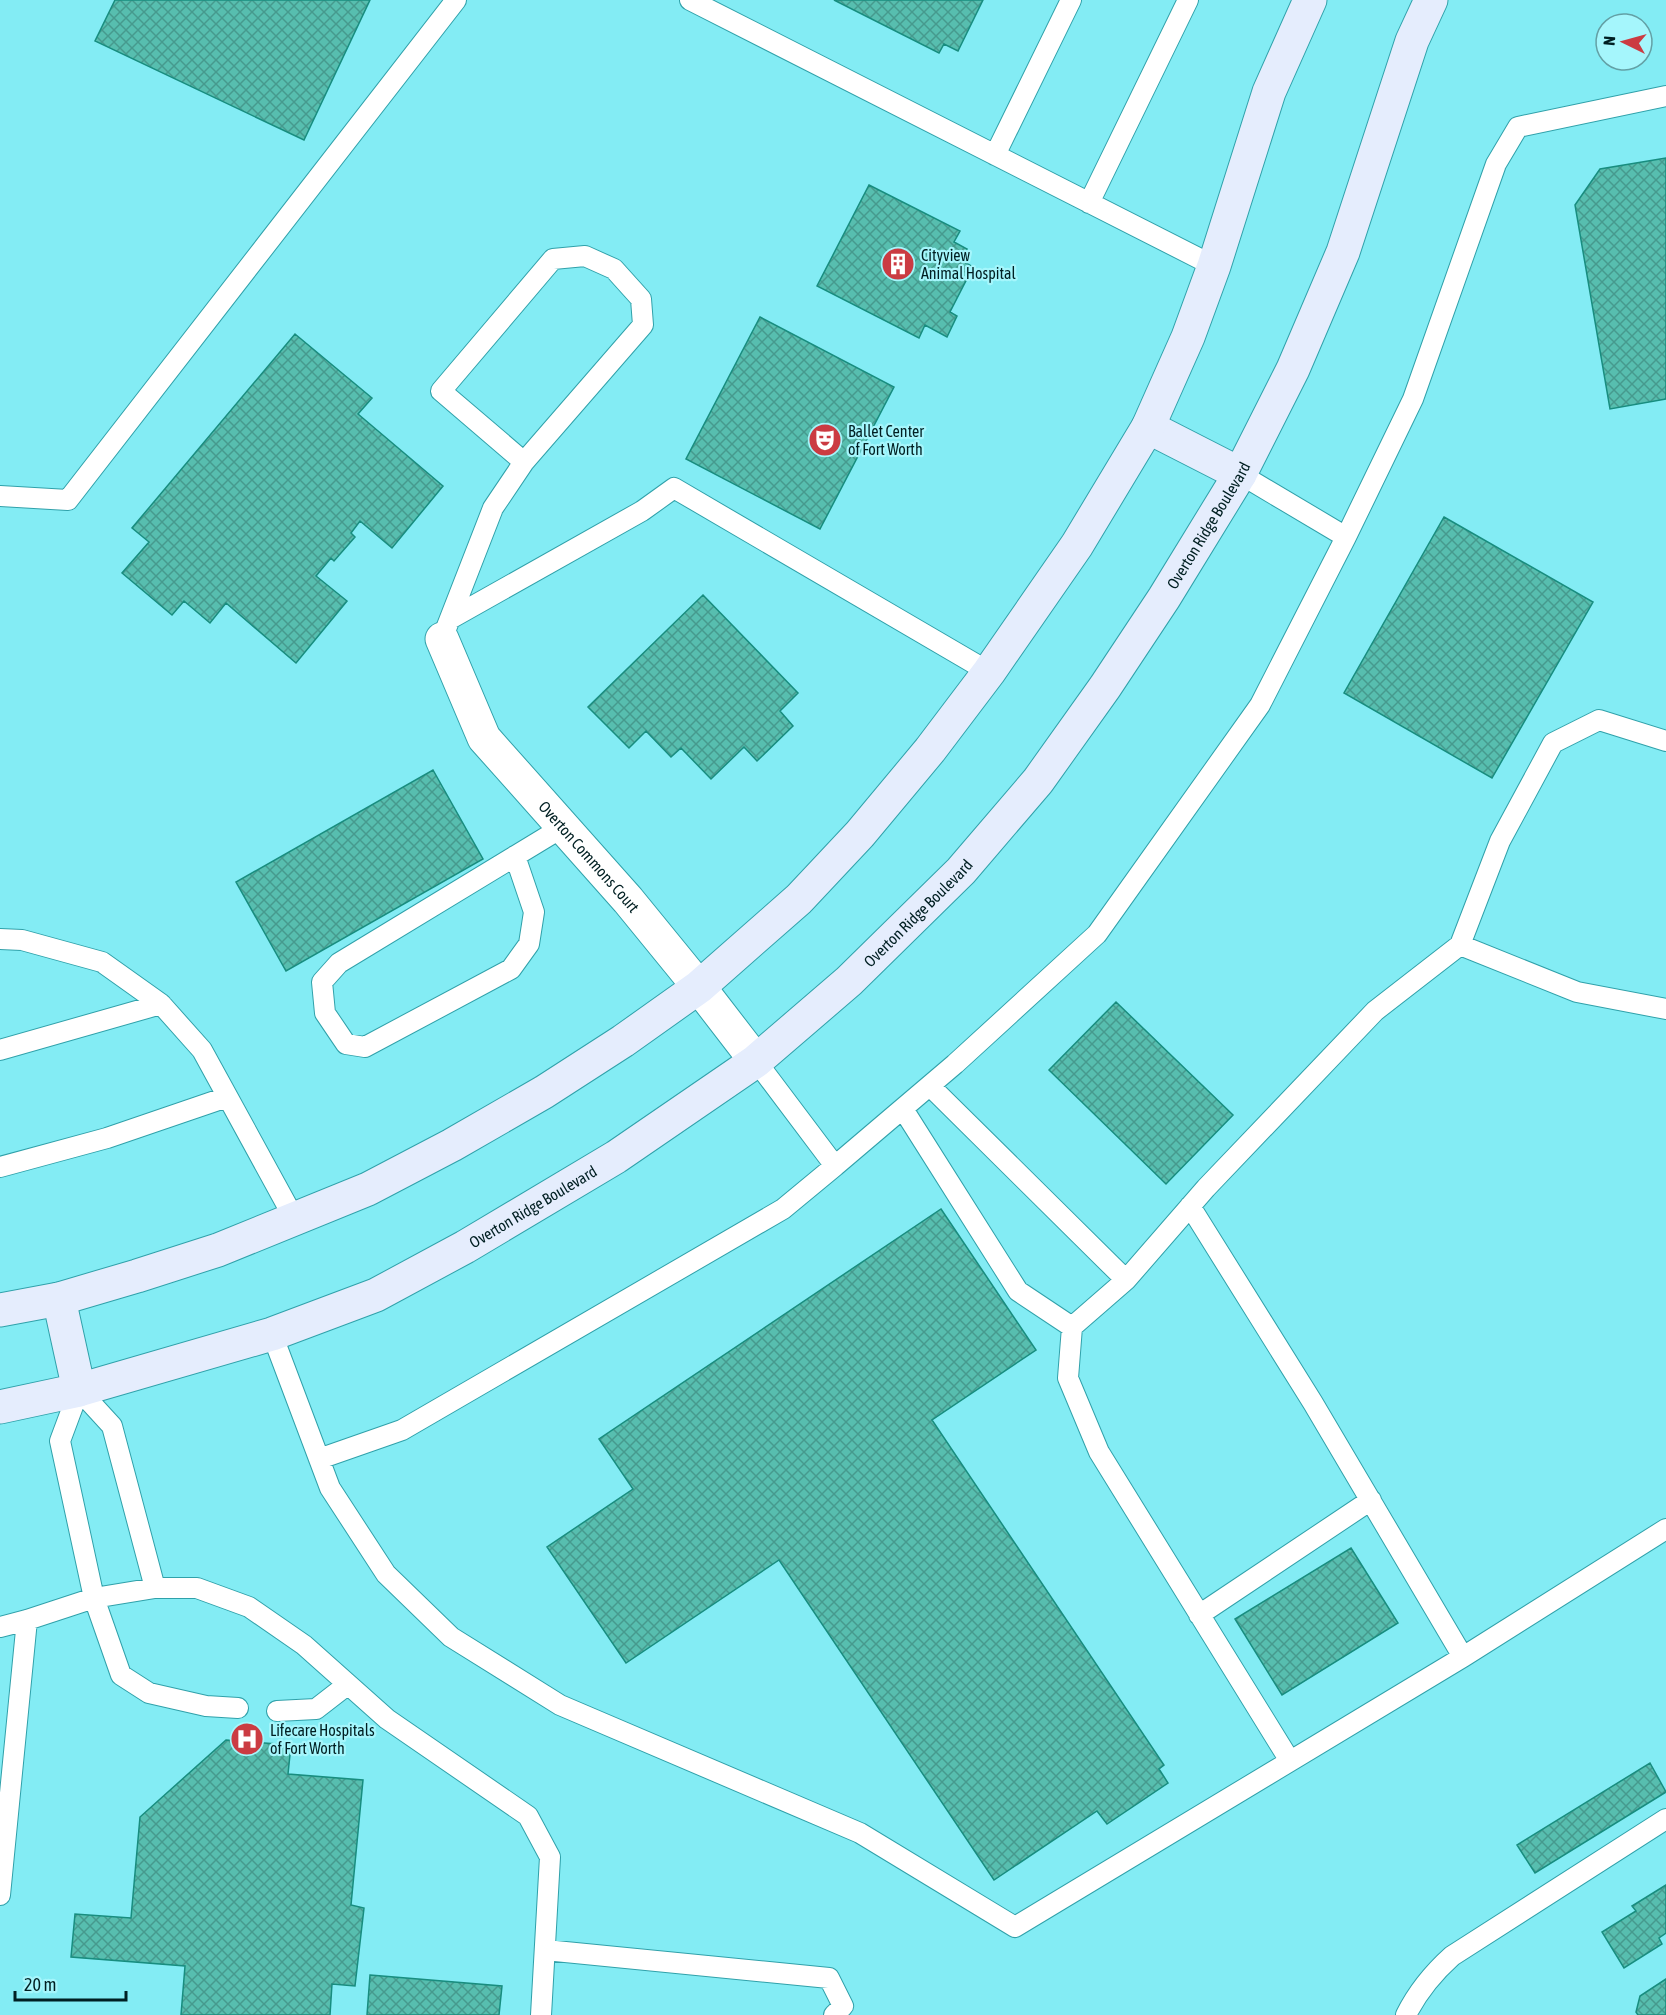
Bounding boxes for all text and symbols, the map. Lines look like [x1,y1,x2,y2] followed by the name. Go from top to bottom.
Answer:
[1594,12,1654,72] north arrow
[1600,35,1618,46] text: N
[880,246,916,282] building icon: Cityview Animal Hospital
[921,246,1016,283] place label: Cityview Animal Hospital
[807,422,843,458] theatre icon: Ballet Center of Fort Worth
[848,422,924,458] place label: Ballet Center of Fort Worth
[1163,459,1254,592] street label: Overton Ridge Boulevard
[535,797,643,916] street label: Overton Commons Court
[860,856,976,970] street label: Overton Ridge Boulevard
[466,1162,600,1251] street label: Overton Ridge Boulevard
[229,1721,265,1757] hospital icon: Lifecare Hospitals of Fort Worth
[270,1721,375,1757] place label: Lifecare Hospitals of Fort Worth
[15,1964,126,2002] scale bar
[24,1974,56,1995] text: 20 m

